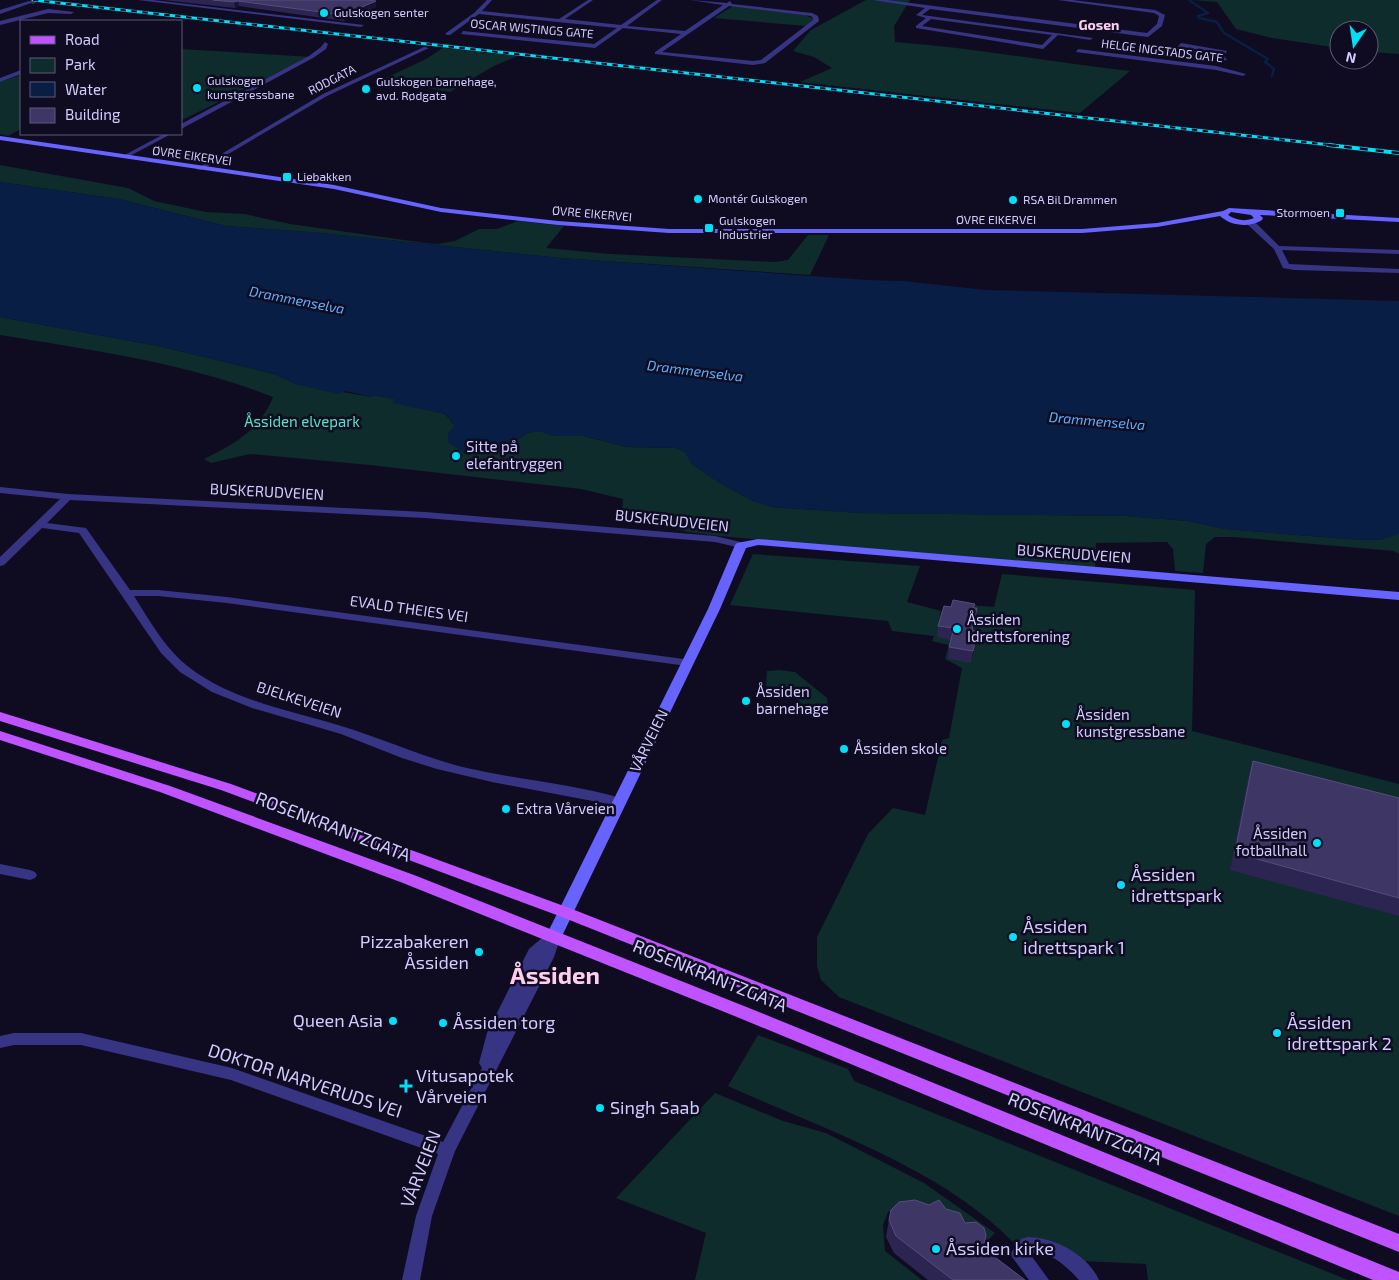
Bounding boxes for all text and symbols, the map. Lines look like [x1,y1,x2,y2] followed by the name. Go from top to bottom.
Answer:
[334,5,429,19] place label: Gulskogen senter
[318,7,330,19] marker: Gulskogen senter
[470,16,595,40] street label: OSCAR WISTINGS GATE
[1078,16,1120,33] district label: Gosen
[20,20,182,135] legend
[1329,20,1379,70] north arrow
[65,30,100,48] text: Road
[1100,36,1224,64] street label: HELGE INGSTADS GATE
[1344,49,1358,68] text: N
[65,55,96,73] text: Park
[305,61,358,97] street label: RØDGATA
[207,73,294,101] place label: Gulskogen kunstgressbane
[376,74,497,102] place label: Gulskogen barnehage, avd. Rødgata
[65,80,107,98] text: Water
[191,82,203,94] marker: Gulskogen kunstgressbane
[360,83,372,95] marker: Gulskogen barnehage, avd. Rødgata
[65,105,121,123] text: Building
[151,142,233,168] street label: ØVRE EIKERVEI
[297,169,351,183] place label: Liebakken
[281,171,293,183] marker: Liebakken
[708,191,807,205] place label: Montér Gulskogen
[1023,192,1117,206] place label: RSA Bil Drammen
[692,193,704,205] marker: Montér Gulskogen
[1007,194,1019,206] marker: RSA Bil Drammen
[552,203,633,223] street label: ØVRE EIKERVEI
[1276,205,1330,219] place label: Stormoen
[1334,207,1346,219] marker: Stormoen
[956,212,1036,226] street label: ØVRE EIKERVEI
[719,213,776,241] place label: Gulskogen Industrier
[703,222,715,234] marker: Gulskogen Industrier
[248,282,346,317] water label: Drammenselva
[646,356,744,385] water label: Drammenselva
[1048,408,1146,433] water label: Drammenselva
[244,412,360,430] park label: Åssiden elvepark
[466,437,562,472] place label: Sitte på elefantryggen
[450,450,462,462] marker: Sitte på elefantryggen
[209,479,325,503] street label: BUSKERUDVEIEN
[614,505,730,535] street label: BUSKERUDVEIEN
[1016,540,1132,566] street label: BUSKERUDVEIEN
[349,591,469,625] street label: EVALD THEIES VEI
[967,610,1071,645] place label: Åssiden Idrettsforening
[951,623,963,635] marker: Åssiden Idrettsforening
[255,677,344,721] street label: BJELKEVEIEN
[756,682,829,717] place label: Åssiden barnehage
[740,695,752,707] marker: Åssiden barnehage
[1076,705,1185,740] place label: Åssiden kunstgressbane
[625,706,671,775] street label: VÅRVEIEN
[1060,718,1072,730] marker: Åssiden kunstgressbane
[854,739,947,757] place label: Åssiden skole
[838,743,850,755] marker: Åssiden skole
[253,786,415,866] street label: ROSENKRANTZGATA
[516,799,615,817] place label: Extra Vårveien
[500,803,512,815] marker: Extra Vårveien
[1236,824,1308,859] place label: Åssiden fotballhall
[1311,837,1323,849] marker: Åssiden fotballhall
[1131,863,1222,906] place label: Åssiden idrettspark
[1115,879,1127,891] marker: Åssiden idrettspark
[1023,915,1125,958] place label: Åssiden idrettspark 1
[360,930,469,973] place label: Pizzabakeren Åssiden
[1007,931,1019,943] marker: Åssiden idrettspark 1
[630,934,791,1016] street label: ROSENKRANTZGATA
[473,946,485,958] marker: Pizzabakeren Åssiden
[510,960,600,989] district label: Åssiden
[293,1009,383,1031] place label: Queen Asia
[453,1011,555,1033] place label: Åssiden torg
[1287,1011,1392,1054] place label: Åssiden idrettspark 2
[387,1015,399,1027] marker: Queen Asia
[437,1017,449,1029] marker: Åssiden torg
[1271,1027,1283,1039] marker: Åssiden idrettspark 2
[206,1038,405,1122] street label: DOKTOR NARVERUDS VEI
[416,1064,514,1107] place label: Vitusapotek Vårveien
[400,1080,412,1092] marker: Vitusapotek Vårveien
[1005,1087,1166,1169] street label: ROSENKRANTZGATA
[610,1096,700,1118] place label: Singh Saab
[594,1102,606,1114] marker: Singh Saab
[395,1127,445,1210] street label: VÅRVEIEN
[946,1237,1054,1259] place label: Åssiden kirke
[930,1243,942,1255] marker: Åssiden kirke

